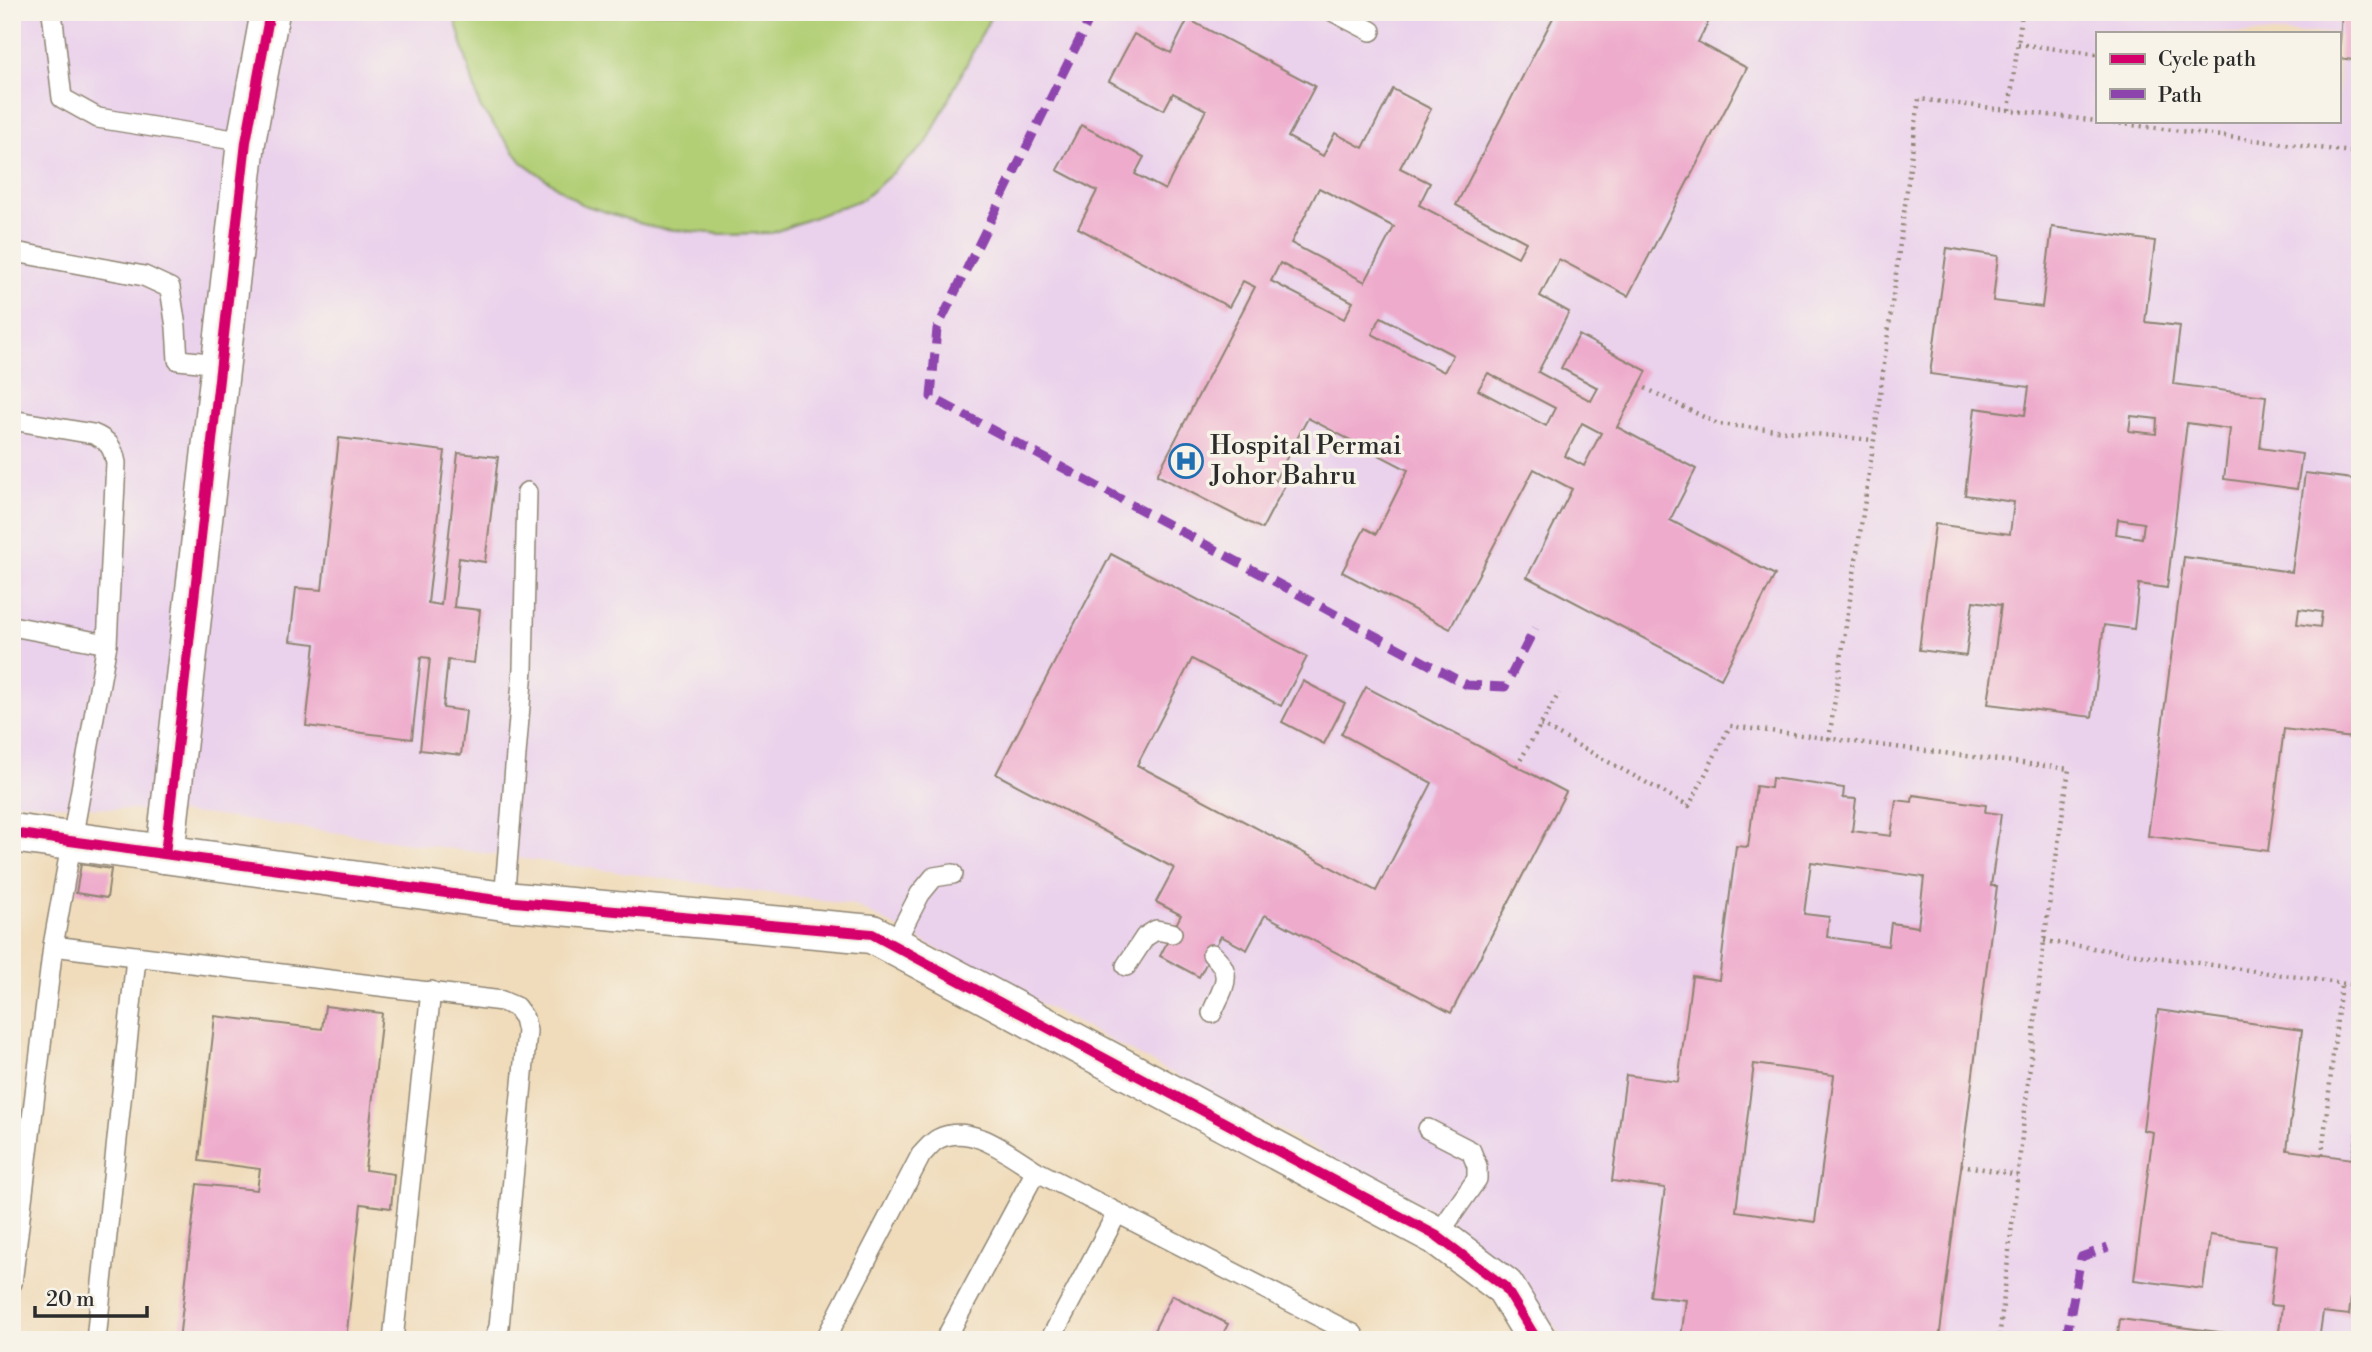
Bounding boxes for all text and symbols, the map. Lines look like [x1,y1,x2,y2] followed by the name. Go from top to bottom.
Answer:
[2096,32,2340,122] legend
[2158,47,2257,73] text: Cycle path
[2158,83,2203,109] text: Path
[1209,430,1401,492] place label: Hospital Permai Johor Bahru
[1167,442,1205,480] hospital icon: Hospital Permai Johor Bahru
[35,1275,147,1319] scale bar
[46,1287,95,1313] text: 20 m

